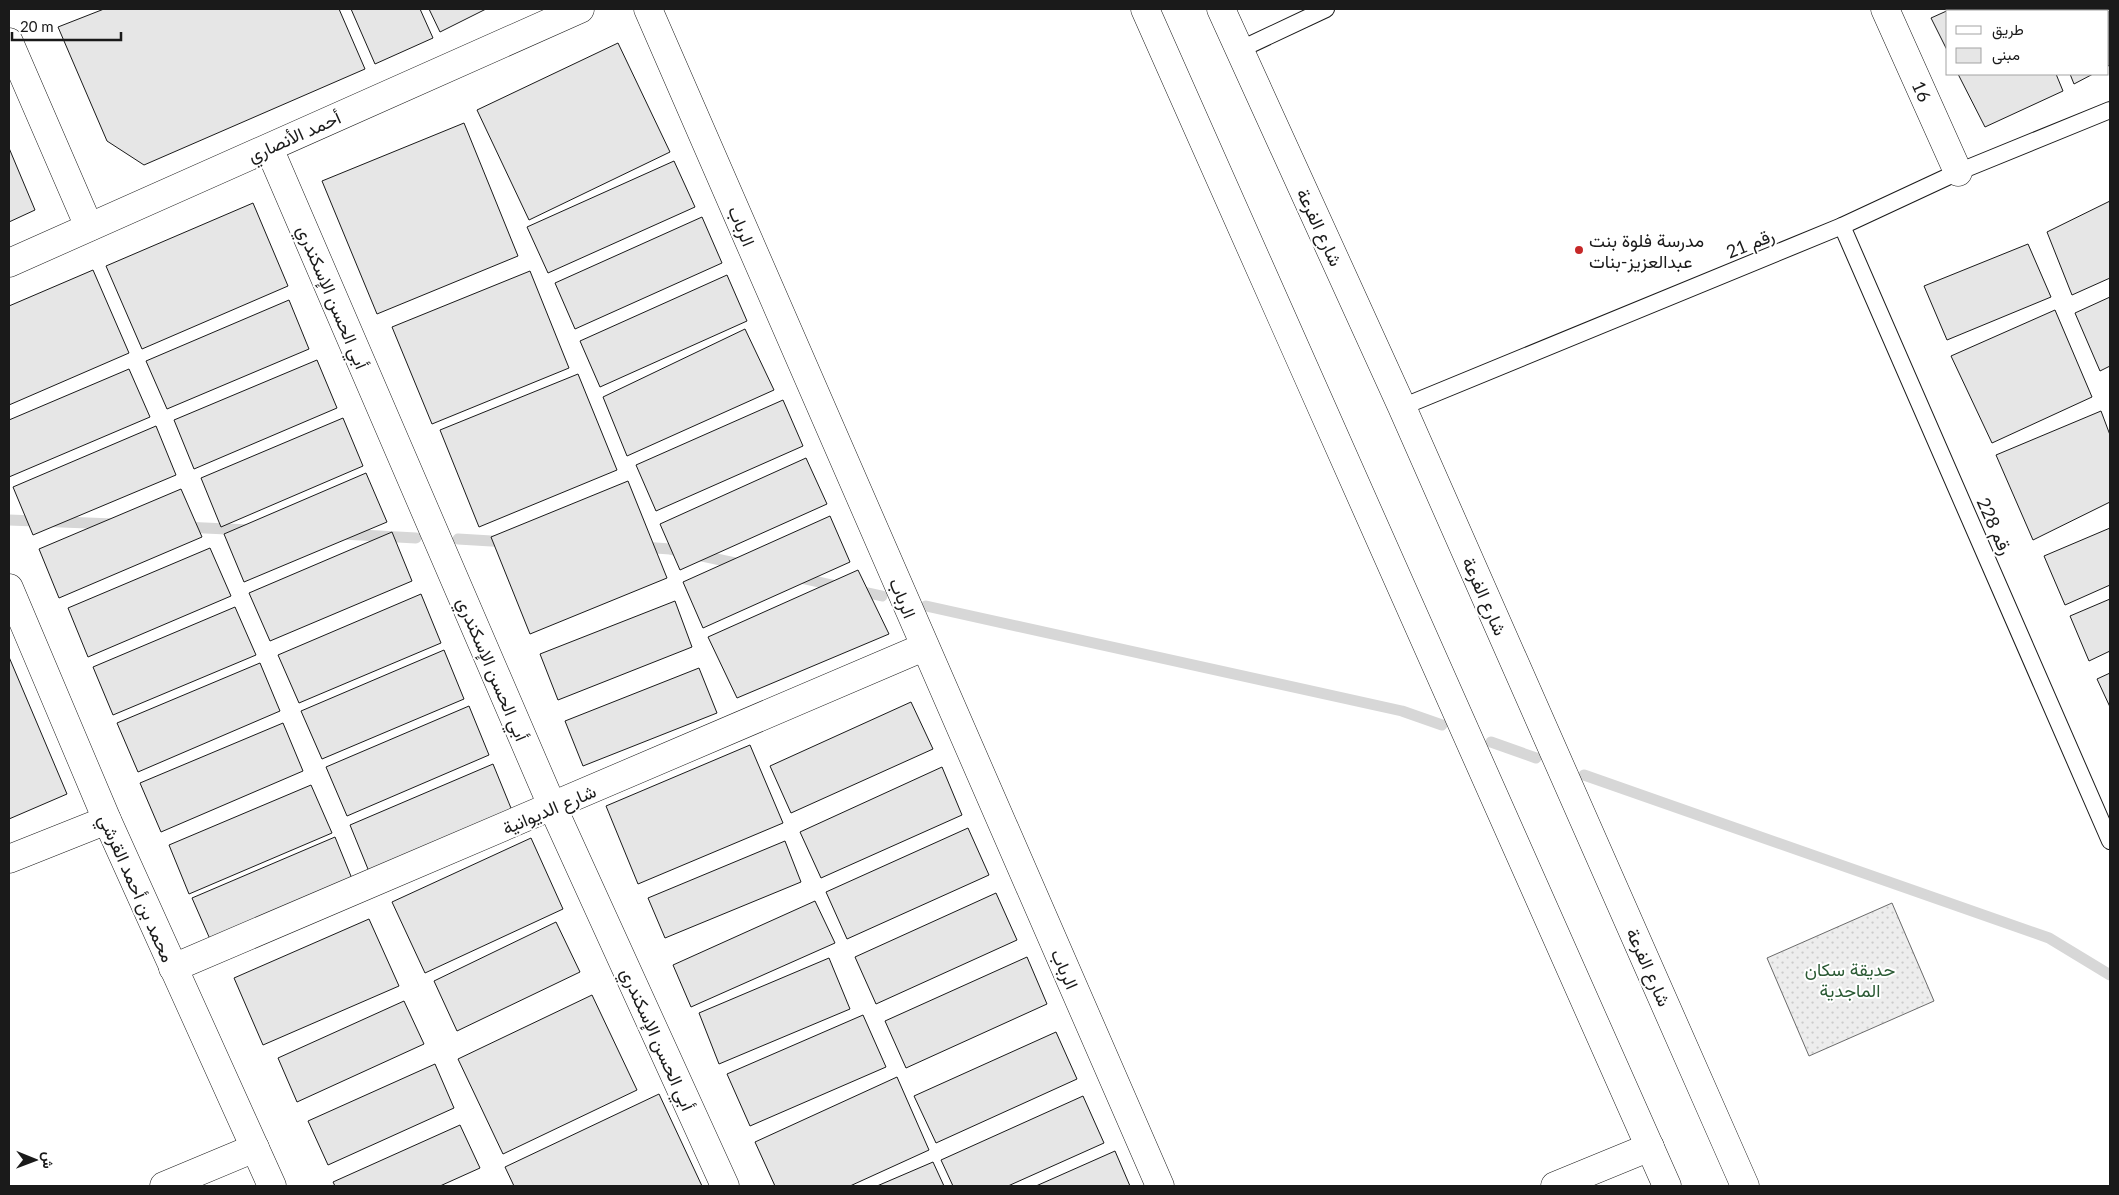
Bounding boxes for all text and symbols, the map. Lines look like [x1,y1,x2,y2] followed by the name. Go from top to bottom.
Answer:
[12,10,121,42] scale bar
[1946,10,2109,75] legend
[20,17,54,35] text: 20 m
[1992,20,2024,40] text: طريق
[1992,45,2020,65] text: مبنى
[1907,77,1936,105] street label: 16
[244,106,346,171] street label: أحمد الأنصاري
[1291,185,1348,270] street label: شارع الفرعة
[723,203,760,250] street label: الرباب
[288,222,373,374] street label: أبي الحسن الإسكندري
[1723,223,1778,264] street label: رقم 21
[1589,229,1704,273] place label: مدرسة فلوة بنت عبدالعزيز-بنات
[1573,244,1585,256] marker: مدرسة فلوة بنت عبدالعزيز-بنات
[1971,494,2017,559] street label: رقم 228
[1456,553,1512,639] street label: شارع الفرعة
[884,575,921,622] street label: الرباب
[448,594,533,746] street label: أبي الحسن الإسكندري
[499,779,600,840] street label: شارع الديوانية
[90,811,180,967] street label: محمد بن أحمد القرشي
[1620,924,1676,1010] street label: شارع الفرعة
[1046,946,1084,993] street label: الرباب
[1805,958,1895,1001] park label: حديقة سكان الماجدية
[612,964,699,1116] street label: أبي الحسن الإسكندري
[10,1135,60,1185] north arrow
[39,1152,57,1169] text: ش

